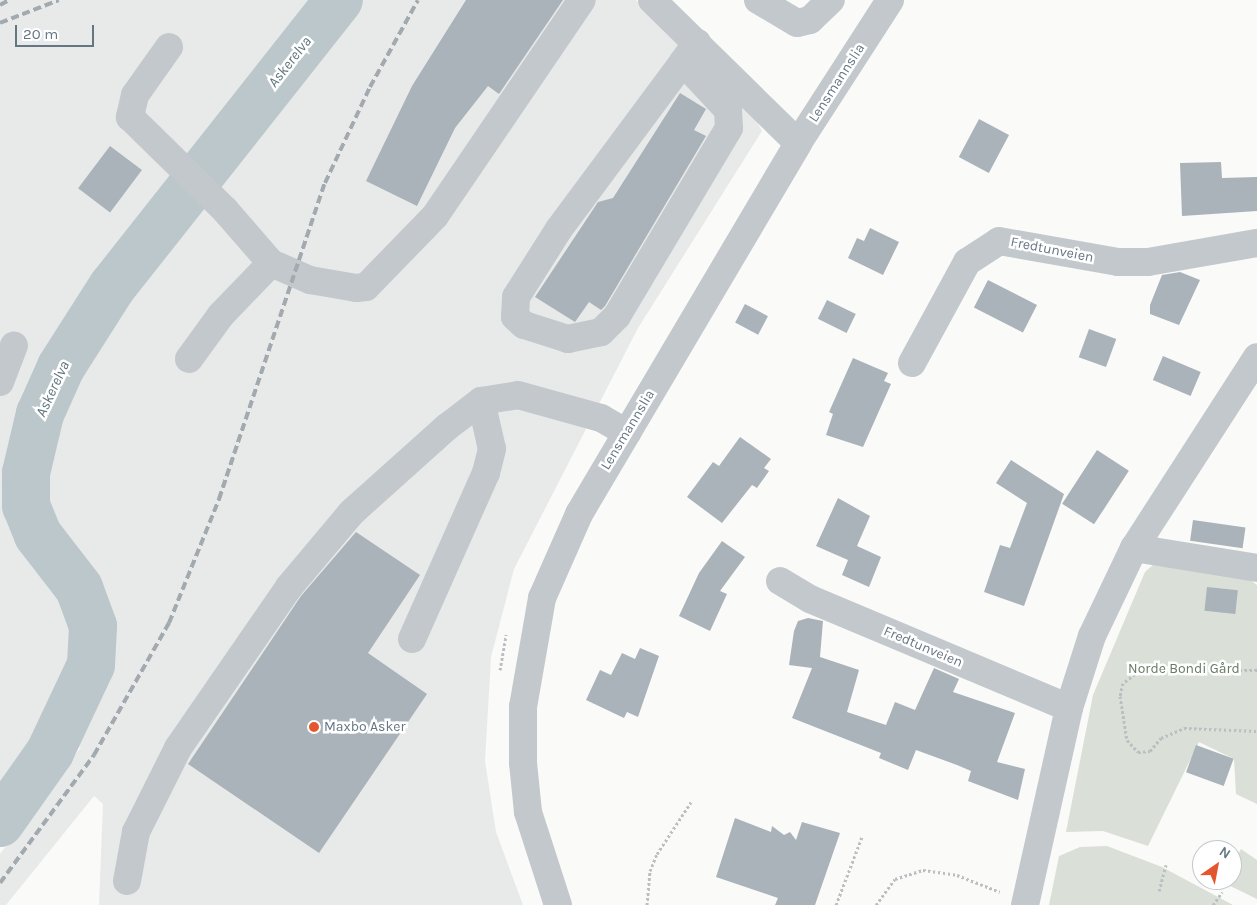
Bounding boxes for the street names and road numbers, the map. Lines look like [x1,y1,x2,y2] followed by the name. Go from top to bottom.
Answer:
[805,41,869,125] street label: Lensmannslia
[1009,234,1095,266] street label: Fredtunveien
[598,387,658,473] street label: Lensmannslia
[881,623,965,671] street label: Fredtunveien

